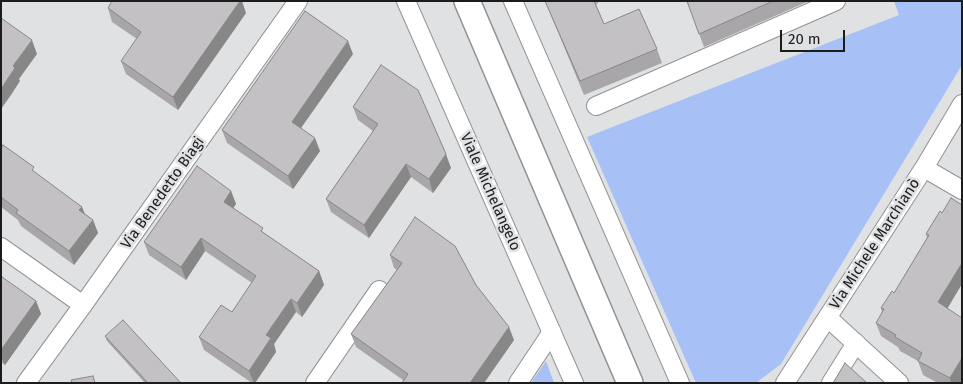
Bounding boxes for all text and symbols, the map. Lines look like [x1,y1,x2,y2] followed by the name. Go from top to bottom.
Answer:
[783,20,848,52] scale bar
[788,30,821,48] text: 20 m
[456,130,524,254] street label: Viale Michelangelo
[118,133,208,253] street label: Via Benedetto Biagi
[826,175,924,313] street label: Via Michele Marchianò

